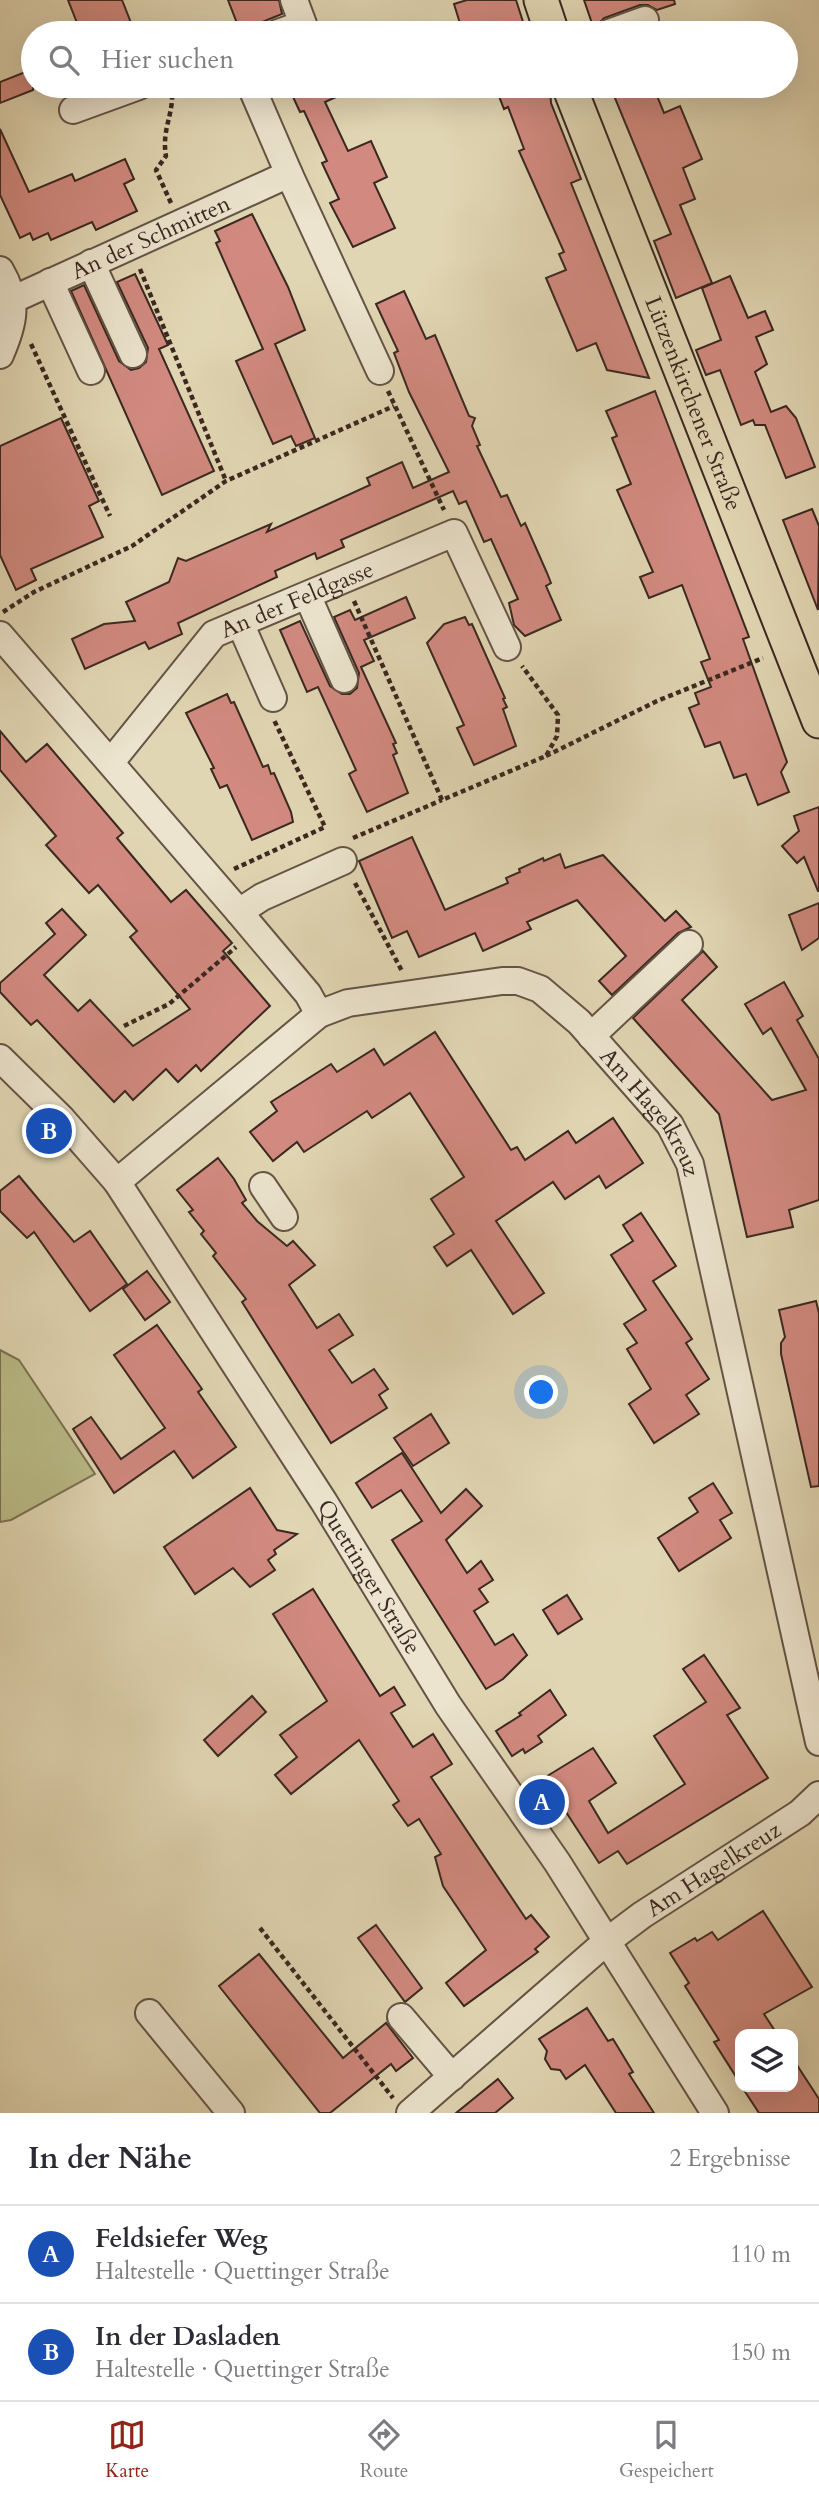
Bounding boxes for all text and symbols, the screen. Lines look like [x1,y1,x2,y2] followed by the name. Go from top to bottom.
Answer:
[21,21,798,98] search box
[45,41,83,79] icon: search
[101,42,234,77] text: Hier suchen
[66,188,235,287] street label: An der Schmitten
[637,292,750,515] street label: Lützenkirchener Straße
[216,554,378,646] street label: An der Feldgasse
[593,1041,707,1179] street label: Am Hagelkreuz
[26,1105,72,1157] pin: B
[524,1375,558,1409] your location
[310,1493,428,1660] street label: Quettinger Straße
[519,1776,565,1828] pin: A
[640,1814,787,1924] street label: Am Hagelkreuz
[735,2029,798,2092] map controls
[735,2029,798,2092] button: layers
[28,2138,192,2179] text: In der Nähe
[669,2143,791,2174] text: 2 Ergebnisse
[95,2221,268,2256] text: Feldsiefer Weg
[42,2239,60,2270] text: A
[730,2239,791,2270] text: 110 m
[95,2256,390,2287] text: Haltestelle · Quettinger Straße
[95,2319,280,2354] text: In der Dasladen
[43,2337,59,2368] text: B
[730,2337,791,2368] text: 150 m
[95,2354,390,2385] text: Haltestelle · Quettinger Straße
[105,2416,149,2484] tab: Karte
[360,2416,408,2484] tab: Route
[619,2416,714,2484] tab: Gespeichert

